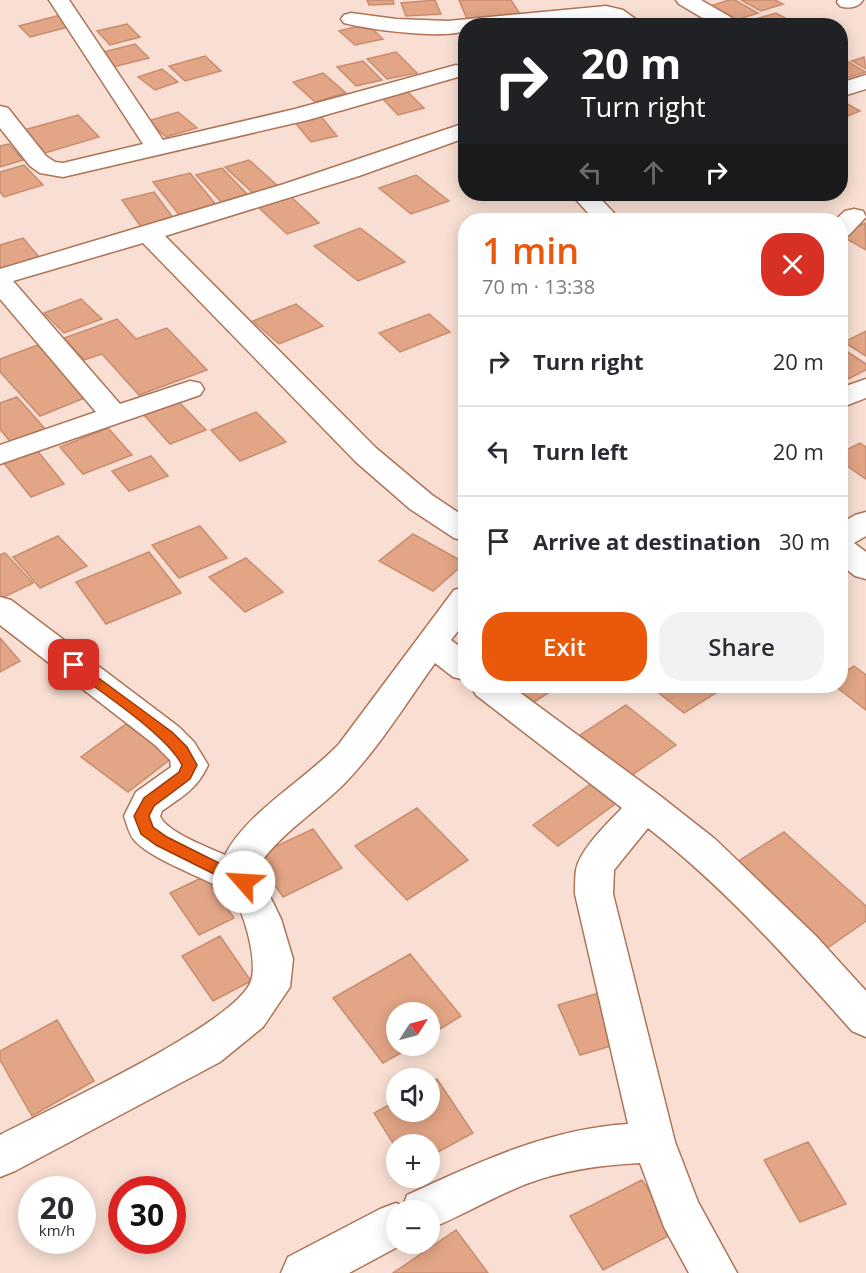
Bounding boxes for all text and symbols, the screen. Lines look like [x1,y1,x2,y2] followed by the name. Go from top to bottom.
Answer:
[581,34,681,91] text: 20 m
[482,42,560,120] icon: right
[581,88,706,125] text: Turn right
[574,156,607,189] icon: left
[637,156,670,189] icon: ahead
[700,156,733,189] icon: right
[482,226,579,275] text: 1 min
[761,233,824,296] button: close
[482,273,595,300] text: 70 m · 13:38
[482,345,515,378] icon: right
[533,346,644,376] text: Turn right
[773,346,824,376] text: 20 m
[482,435,515,468] icon: left
[533,436,628,466] text: Turn left
[773,436,824,466] text: 20 m
[482,525,515,558] icon: arrive
[533,526,761,556] text: Arrive at destination
[779,526,830,556] text: 30 m
[482,612,647,681] button: Exit
[659,612,824,681] button: Share
[48,639,99,690] pin
[57,648,90,681] icon: arrive
[212,850,276,914] position arrow
[386,1002,440,1056] north arrow
[386,1002,440,1254] map controls
[386,1068,440,1122] button: sound
[386,1134,440,1188] button: +
[108,1176,186,1254] speed limit sign: 30
[40,1187,74,1228] text: 20
[386,1200,440,1254] button: −
[39,1220,75,1240] text: km/h

